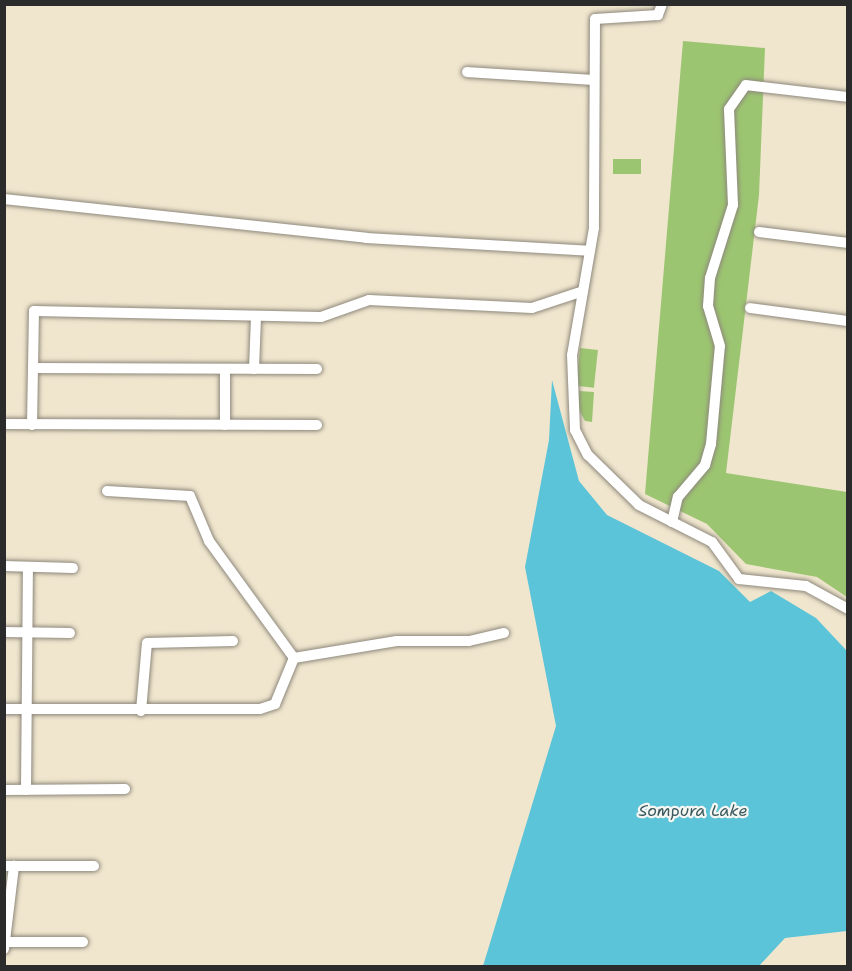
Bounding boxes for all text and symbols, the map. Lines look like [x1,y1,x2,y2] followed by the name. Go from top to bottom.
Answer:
[639,801,747,821] water label: Sompura Lake

